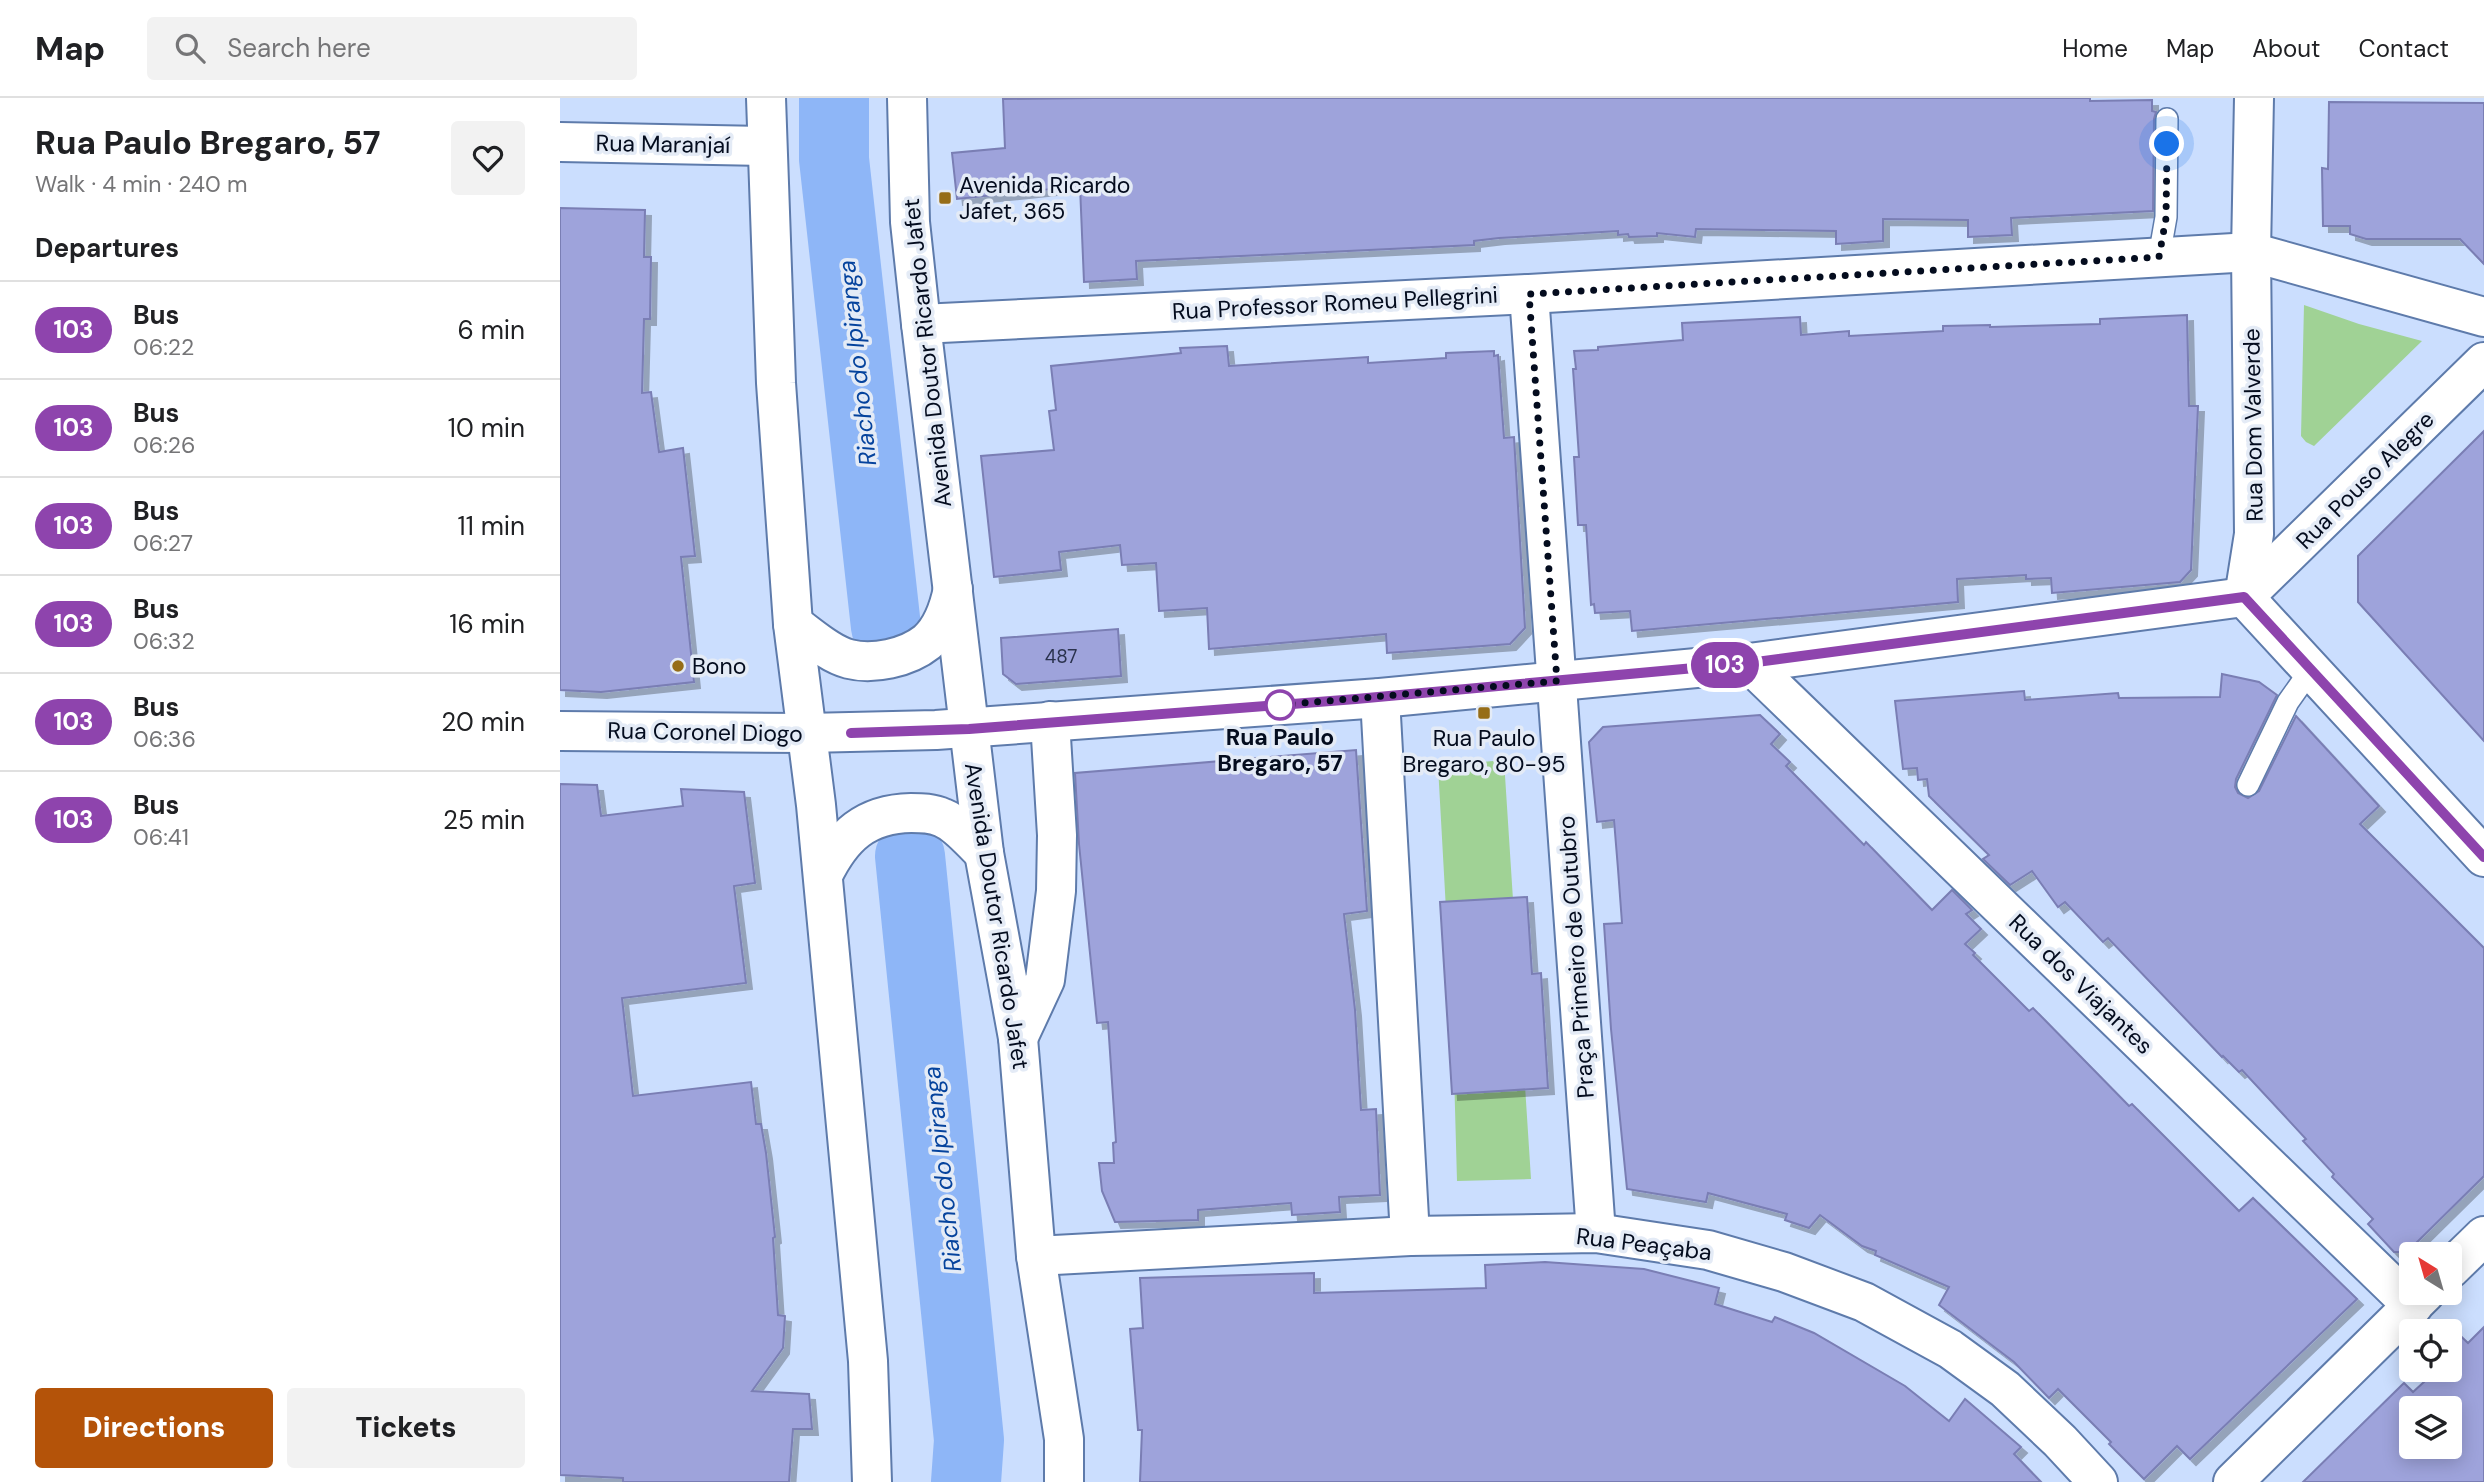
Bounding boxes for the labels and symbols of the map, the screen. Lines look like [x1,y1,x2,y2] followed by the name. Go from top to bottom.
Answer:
[2149,126,2184,161] your location
[595,128,732,160] street label: Rua Maranjaí
[959,170,1130,226] place label: Avenida Ricardo Jafet, 365
[937,190,953,206] marker: Avenida Ricardo Jafet, 365
[896,197,958,509] street label: Avenida Doutor Ricardo Jafet
[831,259,883,467] water label: Riacho do Ipiranga
[1171,279,1499,327] street label: Rua Professor Romeu Pellegrini
[2236,328,2270,522] street label: Rua Dom Valverde
[2289,404,2441,556] street label: Rua Pouso Alegre
[1685,642,1765,688] line badge: 103
[1045,644,1077,669] house number: 487
[692,651,746,681] place label: Bono
[670,658,686,674] marker: Bono
[1265,690,1295,720] marker: Rua Paulo Bregaro, 57
[1476,705,1492,721] marker: Rua Paulo Bregaro, 80-95
[607,715,803,749] street label: Rua Coronel Diogo
[1217,722,1343,778] place label: Rua Paulo Bregaro, 57
[1403,723,1565,779] place label: Rua Paulo Bregaro, 80-95
[958,760,1036,1072] street label: Avenida Doutor Ricardo Jafet
[1551,815,1601,1099] street label: Praça Primeiro de Outubro
[2003,907,2159,1061] street label: Rua dos Viajantes
[916,1065,968,1273] water label: Riacho do Ipiranga
[1575,1221,1713,1267] street label: Rua Peaçaba
[2399,1242,2462,1306] north arrow

